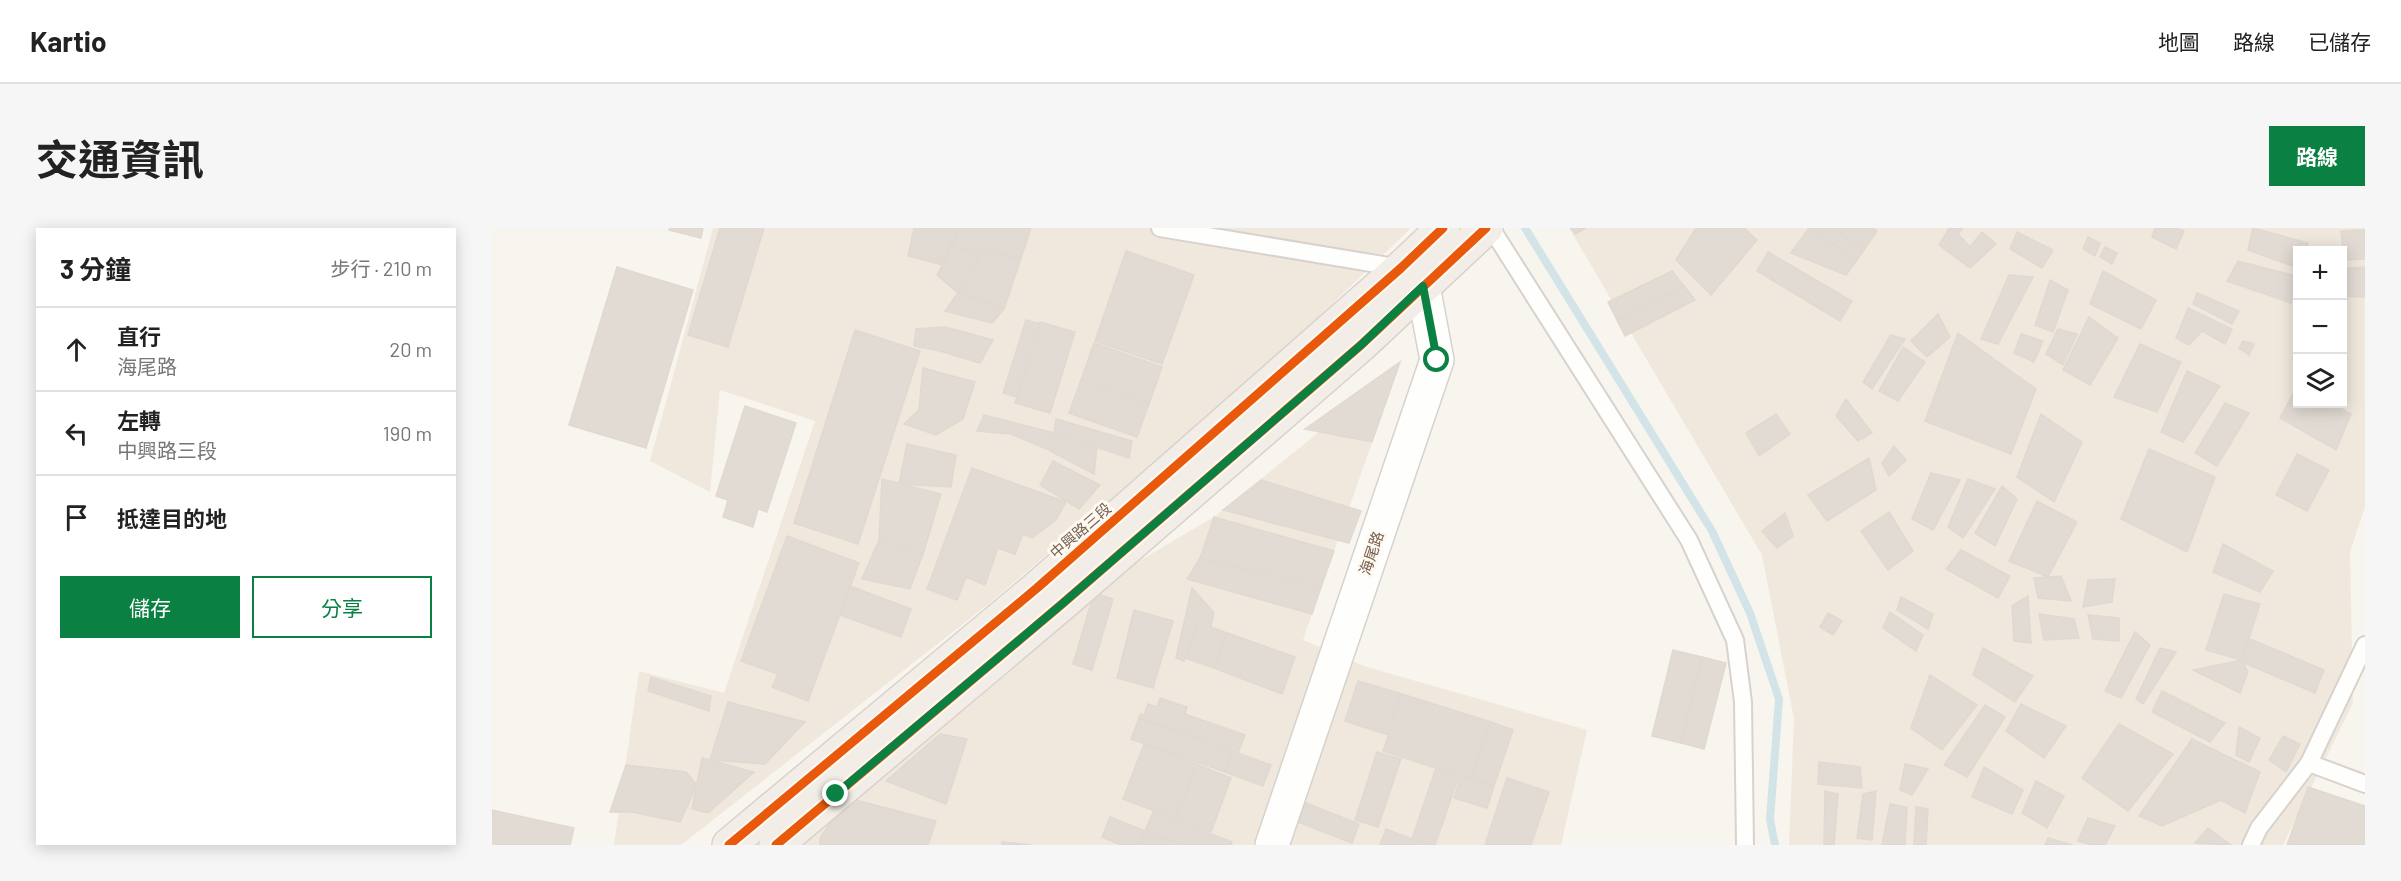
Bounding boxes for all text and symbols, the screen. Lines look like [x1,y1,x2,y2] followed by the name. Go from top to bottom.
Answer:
[30,24,107,58] text: Kartio
[2158,29,2200,54] text: 地圖
[2233,29,2275,54] text: 路線
[2308,29,2371,54] text: 已儲存
[2269,126,2365,186] button: 路線
[36,133,204,183] text: 交通資訊
[2293,246,2347,408] map controls
[2293,246,2347,300] button: +
[60,253,131,284] text: 3 分鐘
[331,256,432,280] text: 步行 · 210 m
[2293,300,2347,354] button: −
[117,323,161,349] text: 直行
[60,333,93,366] icon: ahead
[389,337,432,361] text: 20 m
[1423,346,1449,372] route start
[117,354,177,378] text: 海尾路
[2293,354,2347,408] button: layers
[117,407,161,433] text: 左轉
[60,417,93,450] icon: left
[383,421,432,445] text: 190 m
[117,438,217,462] text: 中興路三段
[1046,499,1114,561] street label: 中興路三段
[60,501,93,534] icon: arrive
[117,505,227,531] text: 抵達目的地
[1355,529,1387,577] street label: 海尾路
[60,576,240,638] button: 儲存
[252,576,432,638] button: 分享
[822,780,848,806] route end

